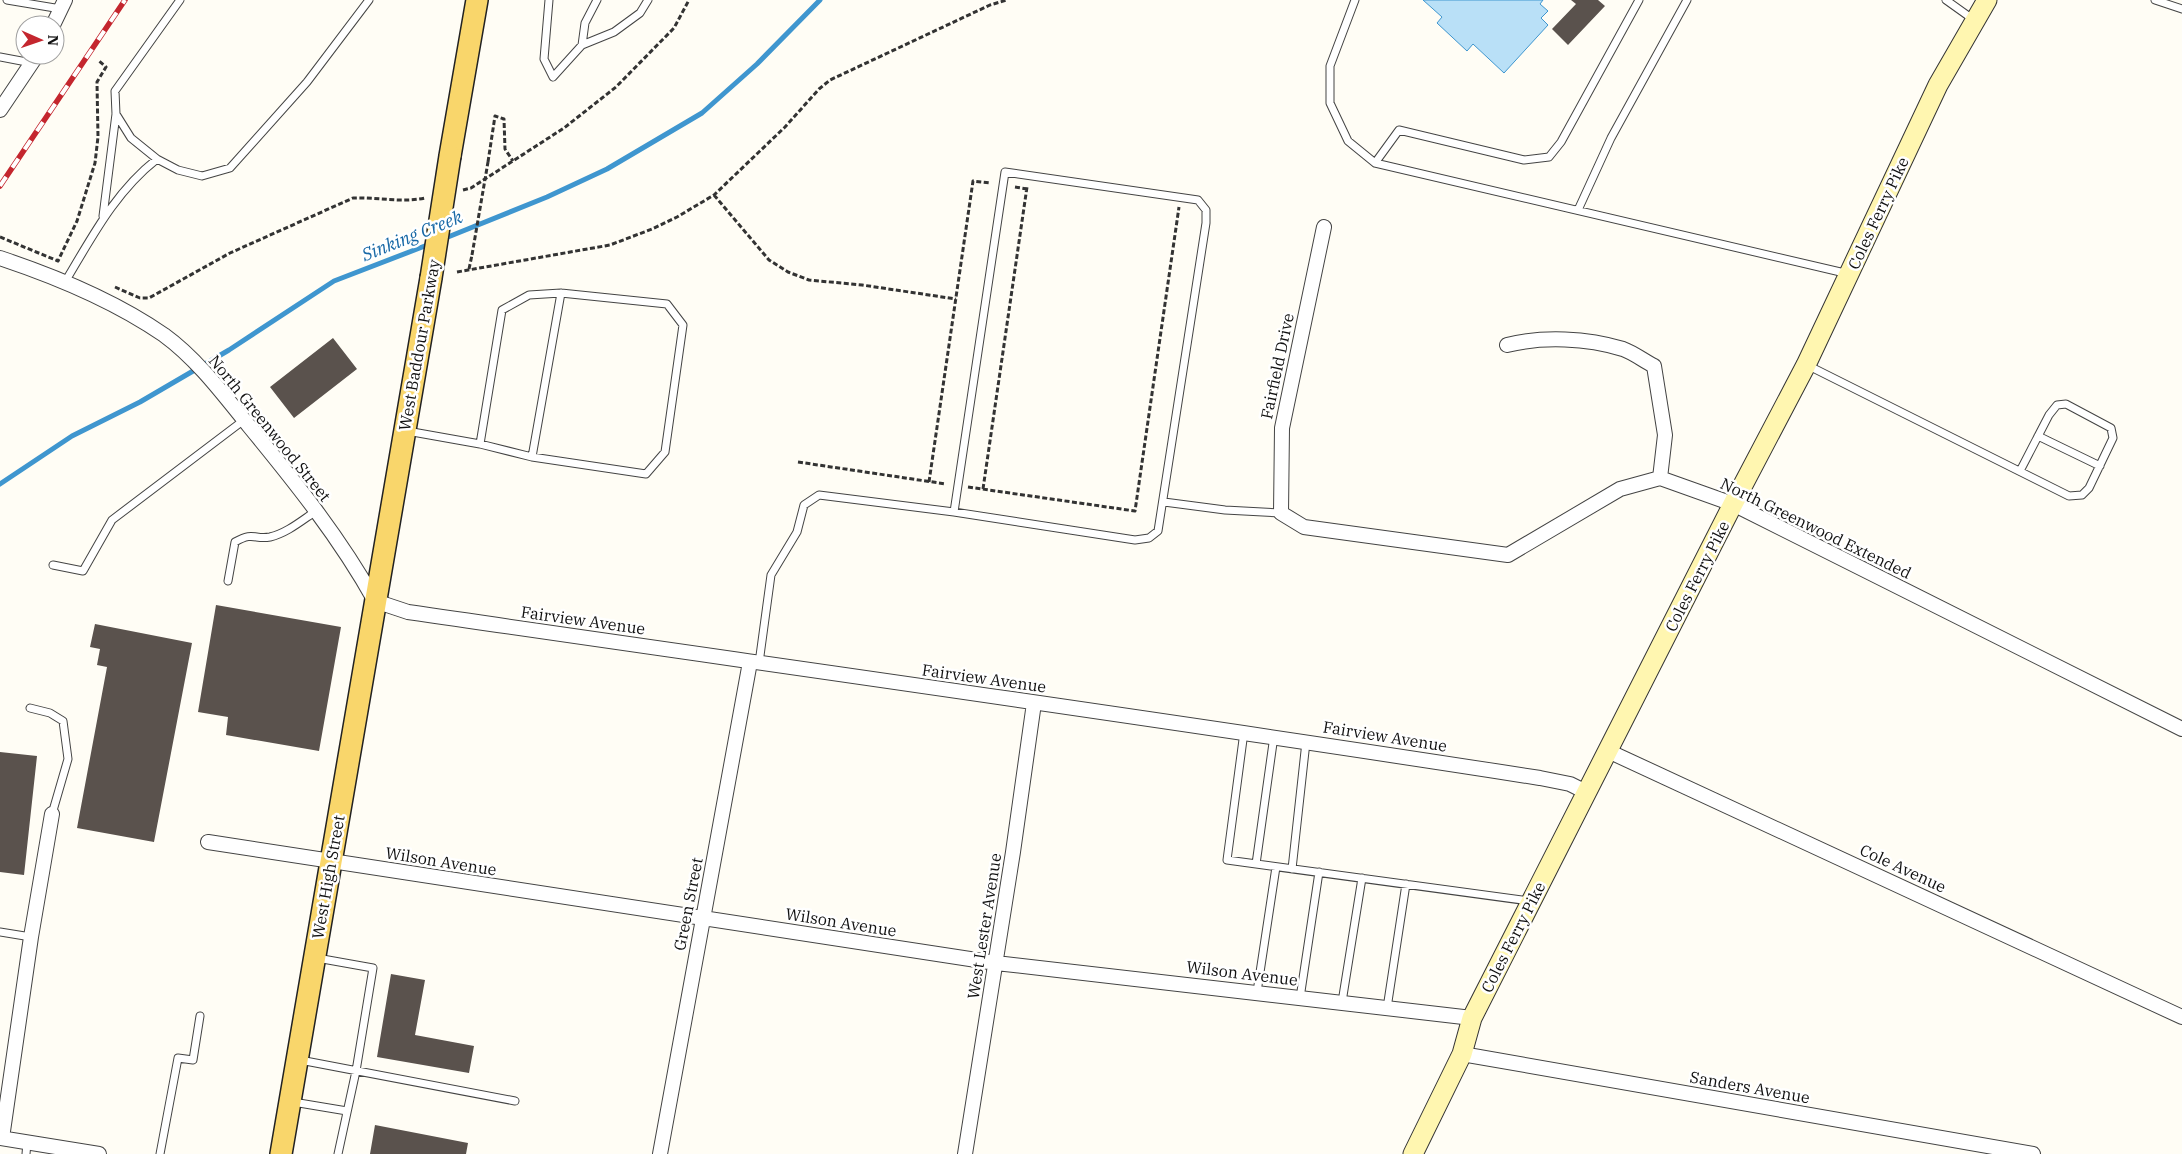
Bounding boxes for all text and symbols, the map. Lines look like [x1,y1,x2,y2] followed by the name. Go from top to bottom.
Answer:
[15,15,65,65] north arrow
[44,35,62,46] text: N
[1843,154,1913,272] street label: Coles Ferry Pike
[357,205,466,267] water label: Sinking Creek
[394,257,444,432] street label: West Baddour Parkway
[1256,311,1298,421] street label: Fairfield Drive
[205,351,336,506] street label: North Greenwood Street
[1717,473,1915,583] street label: North Greenwood Extended
[1660,517,1734,635] street label: Coles Ferry Pike
[520,601,646,639] street label: Fairview Avenue
[921,659,1047,697] street label: Fairview Avenue
[1322,716,1448,756] street label: Fairview Avenue
[307,813,349,940] street label: West High Street
[1857,839,1949,897] street label: Cole Avenue
[384,842,498,880] street label: Wilson Avenue
[963,852,1005,1000] street label: West Lester Avenue
[669,855,707,952] street label: Green Street
[1476,878,1550,996] street label: Coles Ferry Pike
[784,903,898,941] street label: Wilson Avenue
[1185,956,1299,990] street label: Wilson Avenue
[1688,1067,1812,1107] street label: Sanders Avenue

